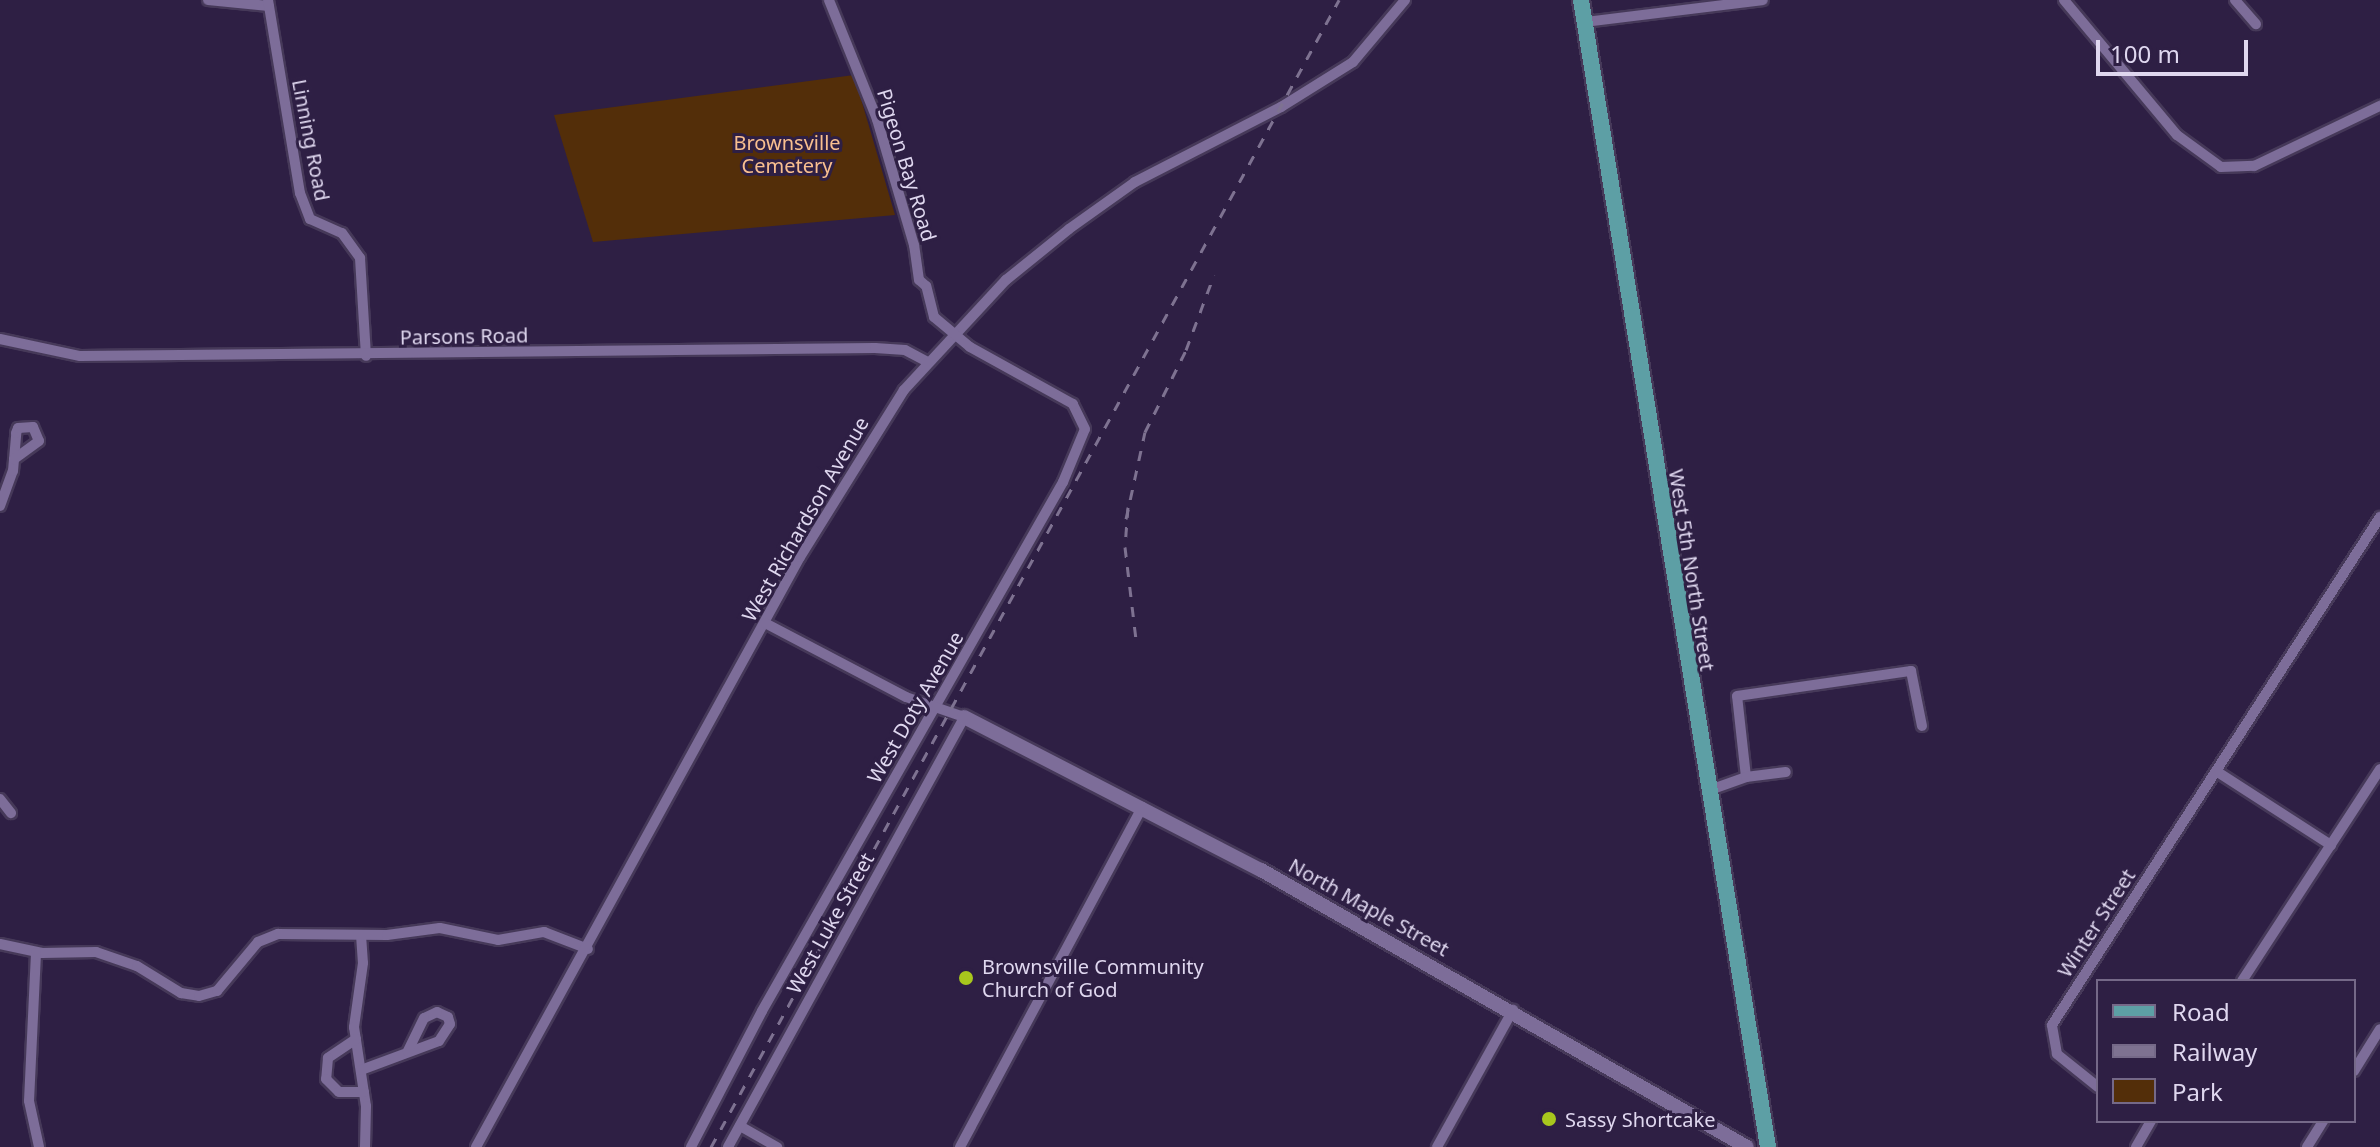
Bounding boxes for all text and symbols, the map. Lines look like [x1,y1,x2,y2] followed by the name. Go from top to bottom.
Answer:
[2100,24,2252,74] scale bar
[2110,37,2180,70] text: 100 m
[287,77,335,203] street label: Linning Road
[872,86,942,244] street label: Pigeon Bay Road
[733,131,841,178] park label: Brownsville Cemetery
[400,323,528,349] street label: Parsons Road
[737,413,873,625] street label: West Richardson Avenue
[1664,467,1720,673] street label: West 5th North Street
[862,627,968,787] street label: West Doty Avenue
[781,848,879,998] street label: West Luke Street
[1285,853,1453,961] street label: North Maple Street
[2052,865,2140,981] street label: Winter Street
[982,954,1204,1001] place label: Brownsville Community Church of God
[957,969,975,987] marker: Brownsville Community Church of God
[2096,979,2356,1123] legend
[2172,995,2230,1028] text: Road
[2172,1035,2257,1068] text: Railway
[2172,1075,2223,1108] text: Park
[1565,1107,1715,1131] place label: Sassy Shortcake
[1540,1110,1558,1128] marker: Sassy Shortcake

